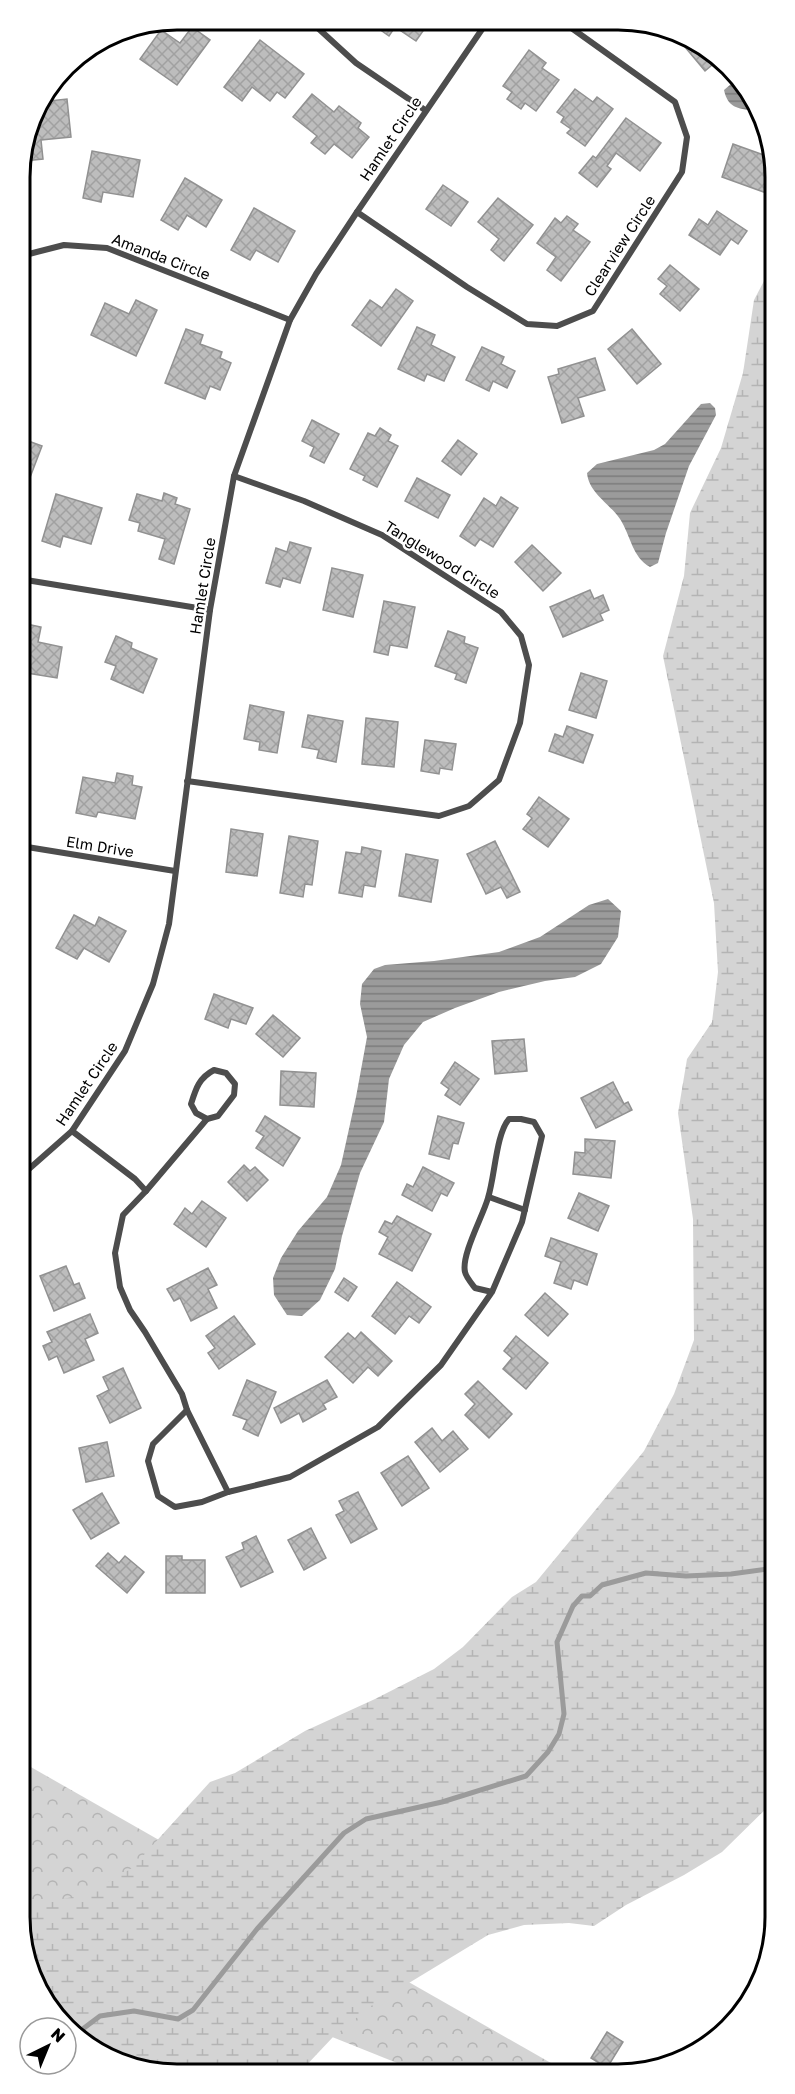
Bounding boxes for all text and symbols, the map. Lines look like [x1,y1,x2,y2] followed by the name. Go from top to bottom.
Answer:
[355,93,425,184] street label: Hamlet Circle
[580,191,659,299] street label: Clearview Circle
[110,229,213,283] street label: Amanda Circle
[382,516,504,602] street label: Tanglewood Circle
[185,536,219,636] street label: Hamlet Circle
[65,832,136,860] street label: Elm Drive
[51,1038,121,1129] street label: Hamlet Circle
[18,2016,78,2076] north arrow
[47,2024,70,2046] text: N

